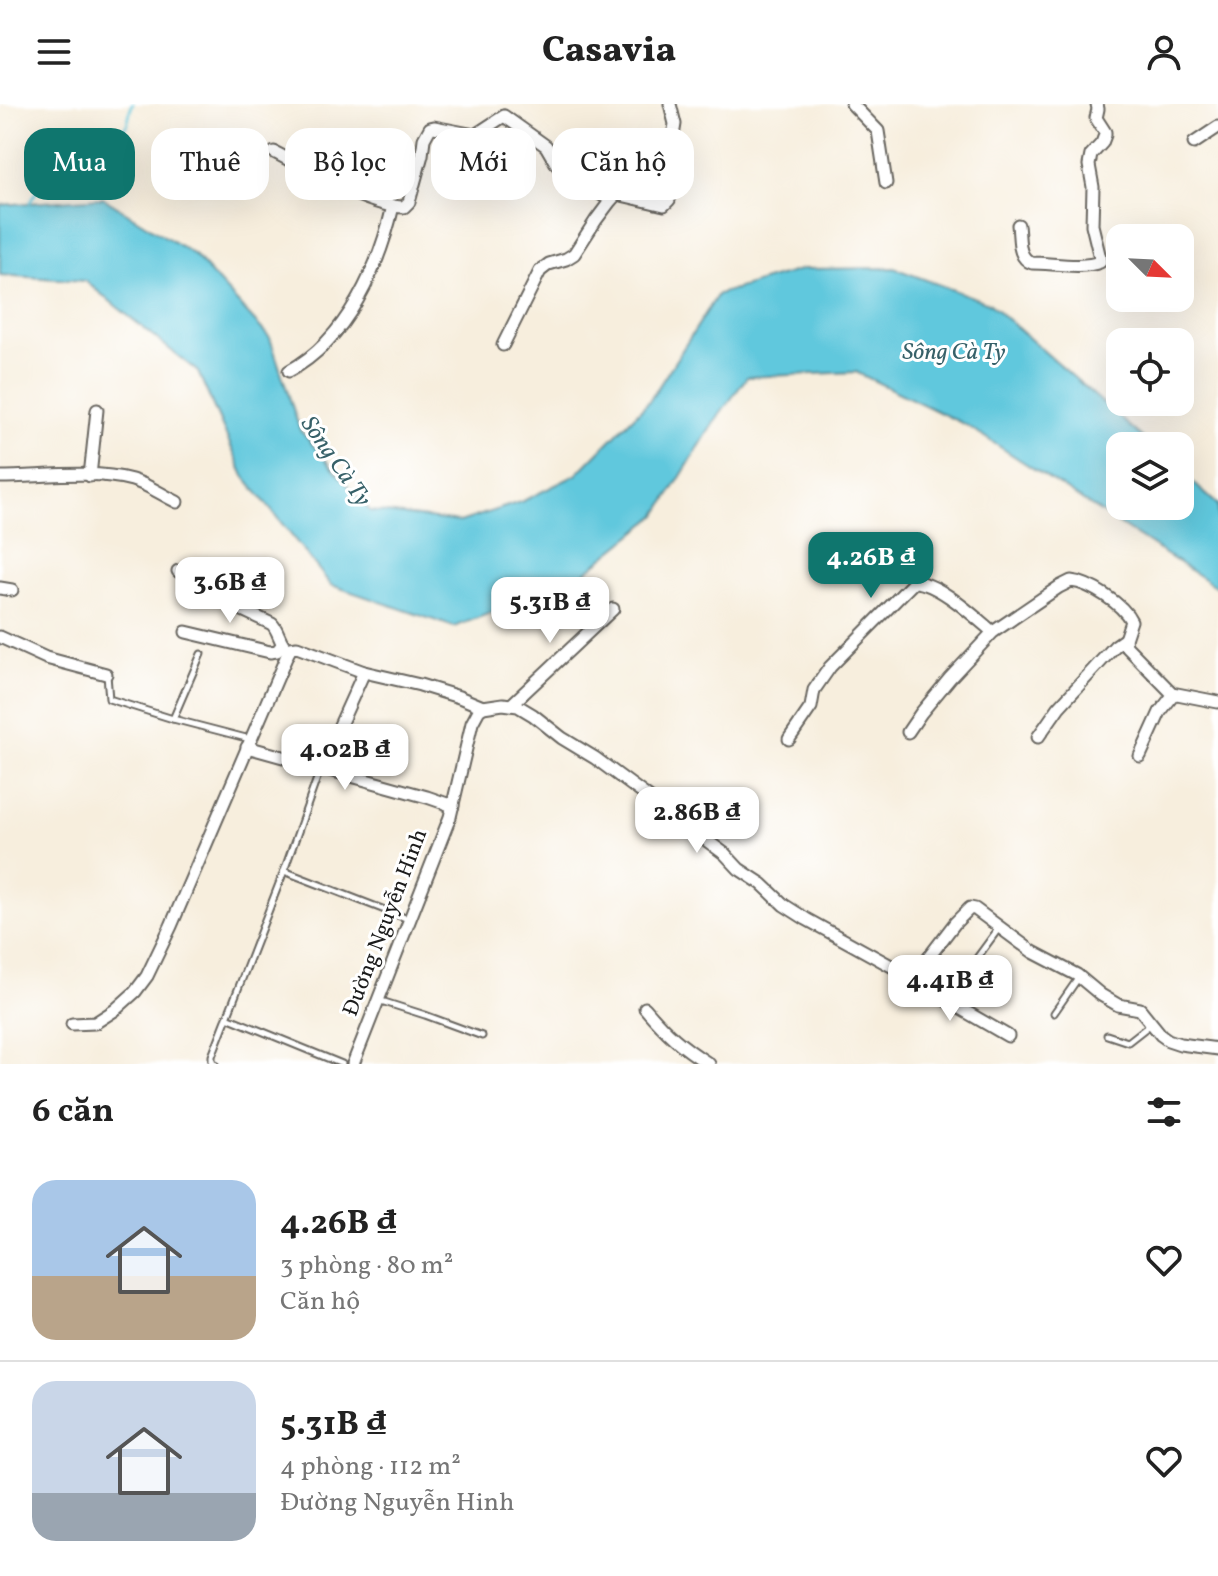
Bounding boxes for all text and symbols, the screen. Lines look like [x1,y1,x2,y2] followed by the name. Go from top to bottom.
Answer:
[542,27,676,77] text: Casavia
[32,30,76,74] icon: menu
[1142,30,1186,74] icon: person
[24,128,135,200] chip: Mua
[151,128,269,200] chip: Thuê
[285,128,415,200] chip: Bộ lọc
[431,128,536,200] chip: Mới
[552,128,694,200] chip: Căn hộ
[1106,224,1194,312] north arrow
[1106,224,1194,520] map controls
[1106,328,1194,416] button: locate
[902,336,1006,370] water label: Sông Cà Ty
[291,410,379,514] water label: Sông Cà Ty
[1106,432,1194,520] button: layers
[797,532,945,600] pin: 4.26B ₫
[826,540,916,576] text: 4.26B ₫
[165,557,295,625] pin: 3.6B ₫
[193,565,267,601] text: 3.6B ₫
[476,577,624,645] pin: 5.31B ₫
[509,585,591,621] text: 5.31B ₫
[271,724,419,792] pin: 4.02B ₫
[299,732,391,768] text: 4.02B ₫
[623,787,771,855] pin: 2.86B ₫
[653,795,741,831] text: 2.86B ₫
[336,825,436,1021] street label: Đường Nguyễn Hinh
[876,955,1024,1023] pin: 4.41B ₫
[906,963,994,999] text: 4.41B ₫
[32,1089,114,1136] text: 6 căn
[1142,1090,1186,1134] icon: filters
[280,1201,397,1248] text: 4.26B ₫
[96,1212,192,1308] icon: home
[1142,1238,1186,1282] icon: heart
[280,1248,453,1284] text: 3 phòng · 80 m²
[280,1284,360,1320] text: Căn hộ
[280,1402,387,1449] text: 5.31B ₫
[96,1413,192,1509] icon: home
[1142,1439,1186,1483] icon: heart
[280,1449,461,1485] text: 4 phòng · 112 m²
[280,1485,515,1521] text: Đường Nguyễn Hinh

